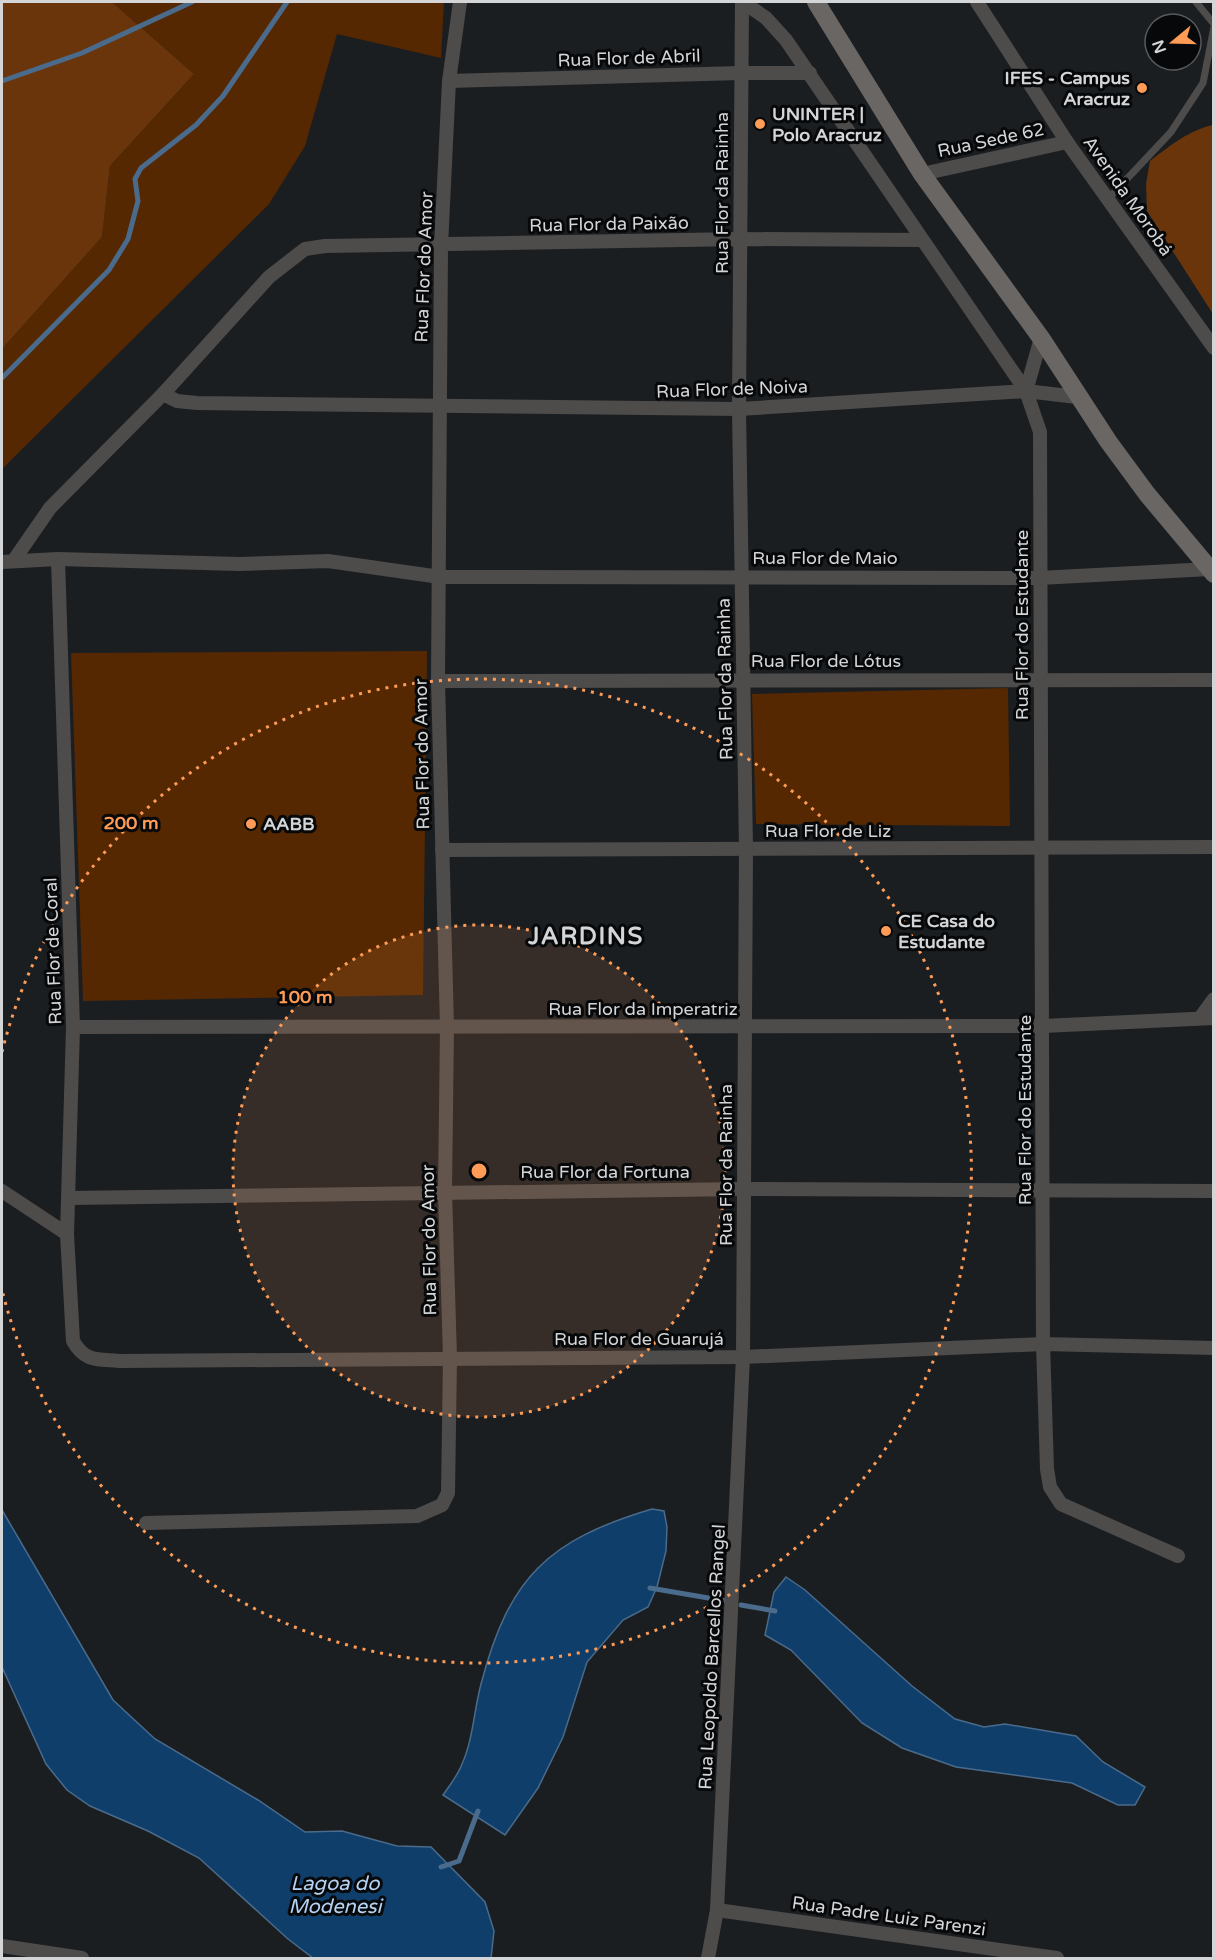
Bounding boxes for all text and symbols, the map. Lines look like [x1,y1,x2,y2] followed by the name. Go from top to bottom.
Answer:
[1143,12,1203,72] north arrow
[1148,37,1171,56] text: N
[557,45,701,71] street label: Rua Flor de Abril
[1005,67,1130,110] place label: IFES - Campus Aracruz
[1135,81,1149,95] marker: IFES - Campus Aracruz
[772,103,882,146] place label: UNINTER | Polo Aracruz
[711,112,733,274] street label: Rua Flor da Rainha
[753,117,767,131] marker: UNINTER | Polo Aracruz
[936,118,1046,162] street label: Rua Sede 62
[1079,132,1177,260] street label: Avenida Morobá
[410,191,438,343] street label: Rua Flor do Amor
[529,212,689,236] street label: Rua Flor da Paixão
[656,375,808,403] street label: Rua Flor de Noiva
[1011,530,1033,720] street label: Rua Flor do Estudante
[752,547,898,569] street label: Rua Flor de Maio
[713,598,737,760] street label: Rua Flor da Rainha
[751,650,901,672] street label: Rua Flor de Lótus
[410,678,434,830] street label: Rua Flor do Amor
[103,812,159,834] text: 200 m
[263,813,314,835] place label: AABB
[244,817,258,831] marker: AABB
[765,820,891,842] street label: Rua Flor de Liz
[39,877,67,1025] street label: Rua Flor de Coral
[898,910,995,953] place label: CE Casa do Estudante
[527,922,644,951] district label: JARDINS
[879,924,893,938] marker: CE Casa do Estudante
[277,986,333,1008] text: 100 m
[548,998,738,1020] street label: Rua Flor da Imperatriz
[1014,1015,1036,1205] street label: Rua Flor do Estudante
[715,1084,737,1246] street label: Rua Flor da Rainha
[469,1161,489,1181] centre of rings
[520,1161,690,1183] street label: Rua Flor da Fortuna
[417,1164,441,1316] street label: Rua Flor do Amor
[554,1328,724,1350] street label: Rua Flor de Guarujá
[694,1524,730,1790] street label: Rua Leopoldo Barcellos Rangel
[288,1872,385,1919] water label: Lagoa do Modenesi
[791,1891,987,1941] street label: Rua Padre Luiz Parenzi

